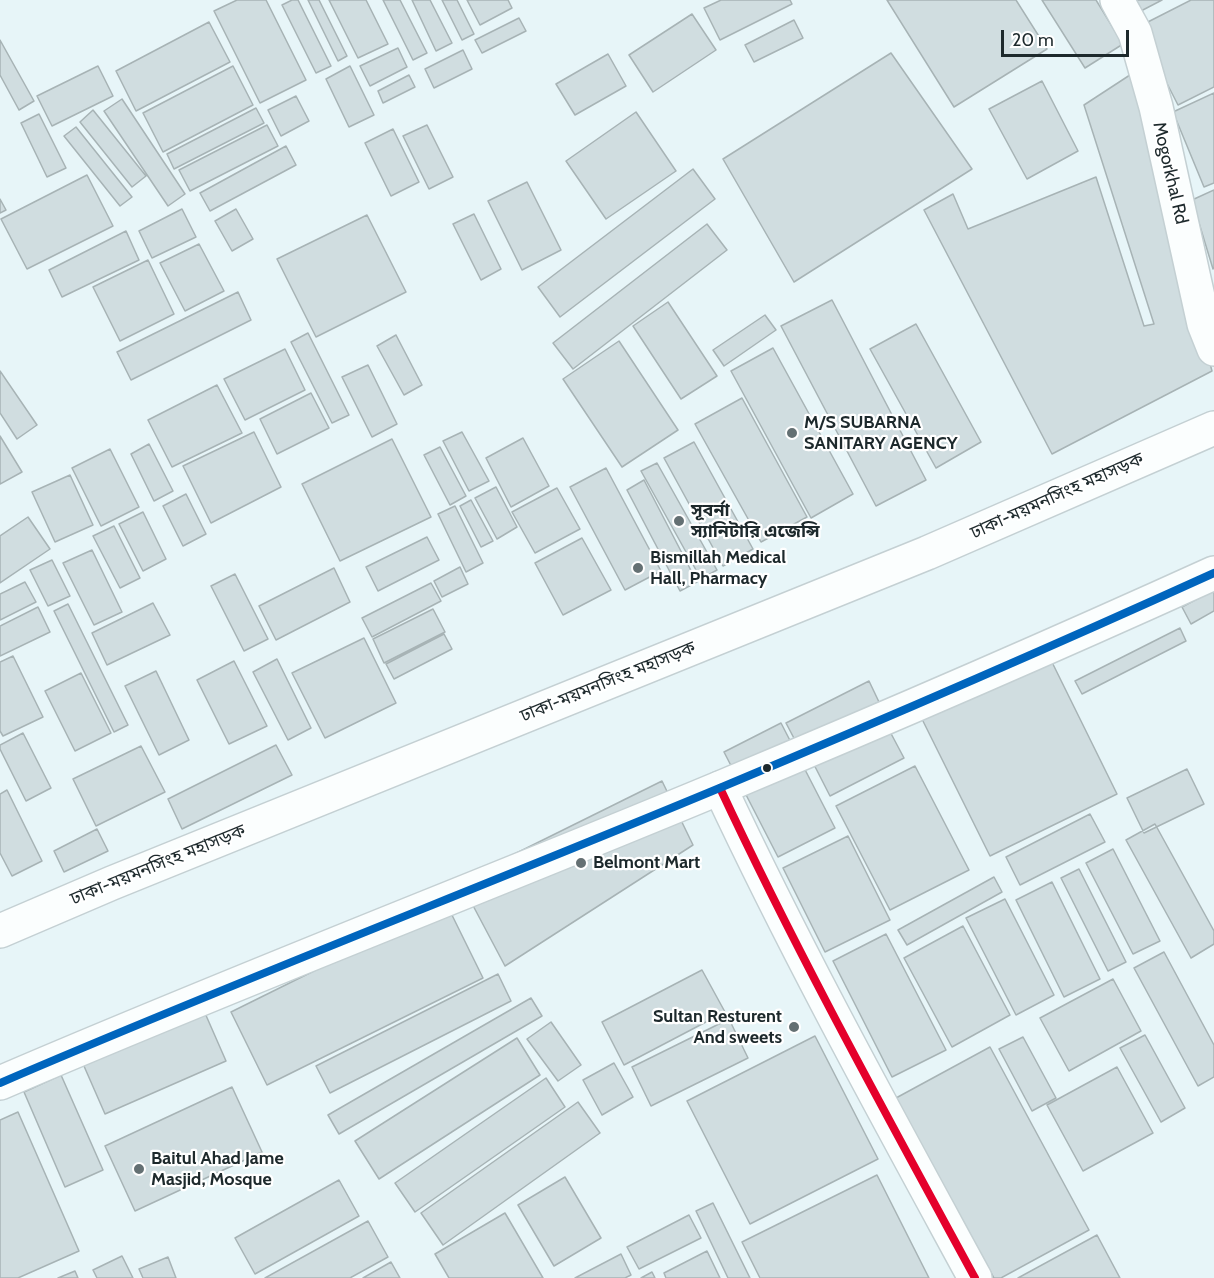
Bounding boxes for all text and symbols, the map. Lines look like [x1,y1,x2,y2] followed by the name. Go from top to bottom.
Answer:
[1004,18,1132,56] scale bar
[1012,29,1054,51] text: 20 m
[1148,120,1192,226] street label: Mogorkhal Rd
[804,412,958,454] place label: M/S SUBARNA SANITARY AGENCY
[785,426,799,440] marker: M/S SUBARNA SANITARY AGENCY
[967,448,1147,544] street label: ঢাকা-ময়মনসিংহ মহাসড়ক
[691,500,820,542] place label: সূবর্না স্যানিটারি এজেন্সি
[672,514,686,528] marker: সূবর্না স্যানিটারি এজেন্সি
[650,547,786,590] place label: Bismillah Medical Hall, Pharmacy
[631,561,645,575] marker: Bismillah Medical Hall, Pharmacy
[517,637,699,727] street label: ঢাকা-ময়মনসিংহ মহাসড়ক
[761,762,773,774] unlabelled marker
[67,820,249,910] street label: ঢাকা-ময়মনসিংহ মহাসড়ক
[593,852,700,874] place label: Belmont Mart
[574,856,588,870] marker: Belmont Mart
[653,1006,782,1048] place label: Sultan Resturent And sweets
[787,1020,801,1034] marker: Sultan Resturent And sweets
[151,1148,284,1190] place label: Baitul Ahad Jame Masjid, Mosque
[132,1162,146,1176] marker: Baitul Ahad Jame Masjid, Mosque

